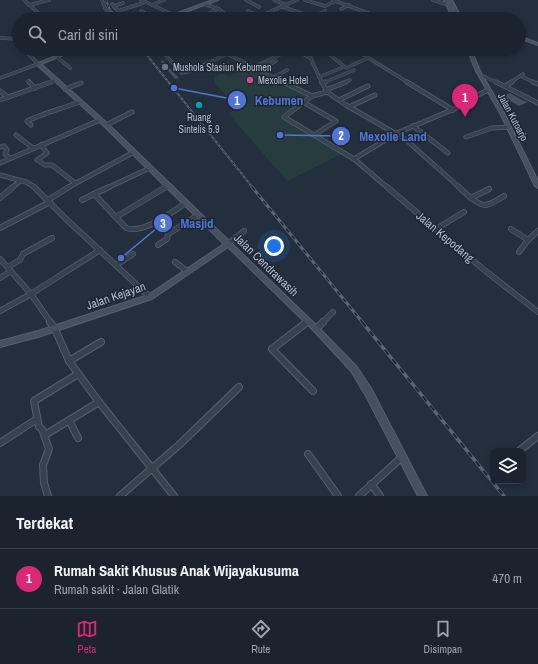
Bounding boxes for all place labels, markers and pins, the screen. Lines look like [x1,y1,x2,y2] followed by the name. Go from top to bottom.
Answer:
[173,61,271,74] place label: Mushola Stasiun Kebumen
[160,62,170,72] marker: Mushola Stasiun Kebumen
[258,74,308,87] place label: Mexolie Hotel
[245,75,255,85] marker: Mexolie Hotel
[452,84,478,117] pin: 1
[227,88,312,113] callout: Kebumen
[194,100,204,110] marker: Ruang Sintelis 5.9
[178,111,220,136] place label: Ruang Sintelis 5.9
[331,124,434,149] callout: Mexolie Land
[153,211,222,236] callout: Masjid

